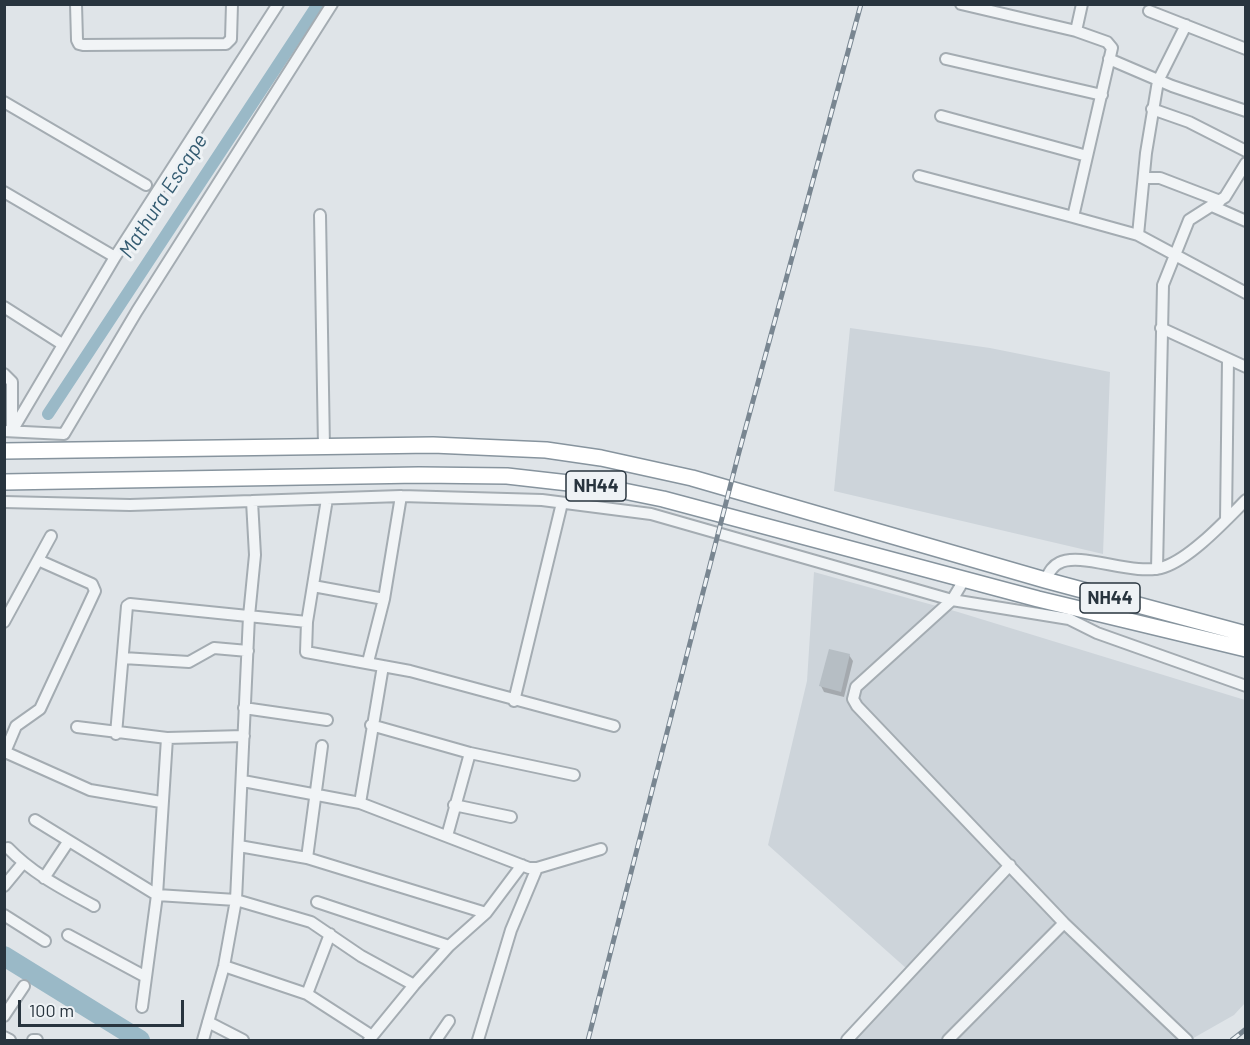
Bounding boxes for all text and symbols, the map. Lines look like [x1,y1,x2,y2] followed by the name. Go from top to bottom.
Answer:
[113,129,213,263] water label: Mathura Escape
[566,471,626,501] road number: NH44
[1080,583,1140,613] road number: NH44
[21,988,188,1026] scale bar
[29,999,74,1021] text: 100 m

